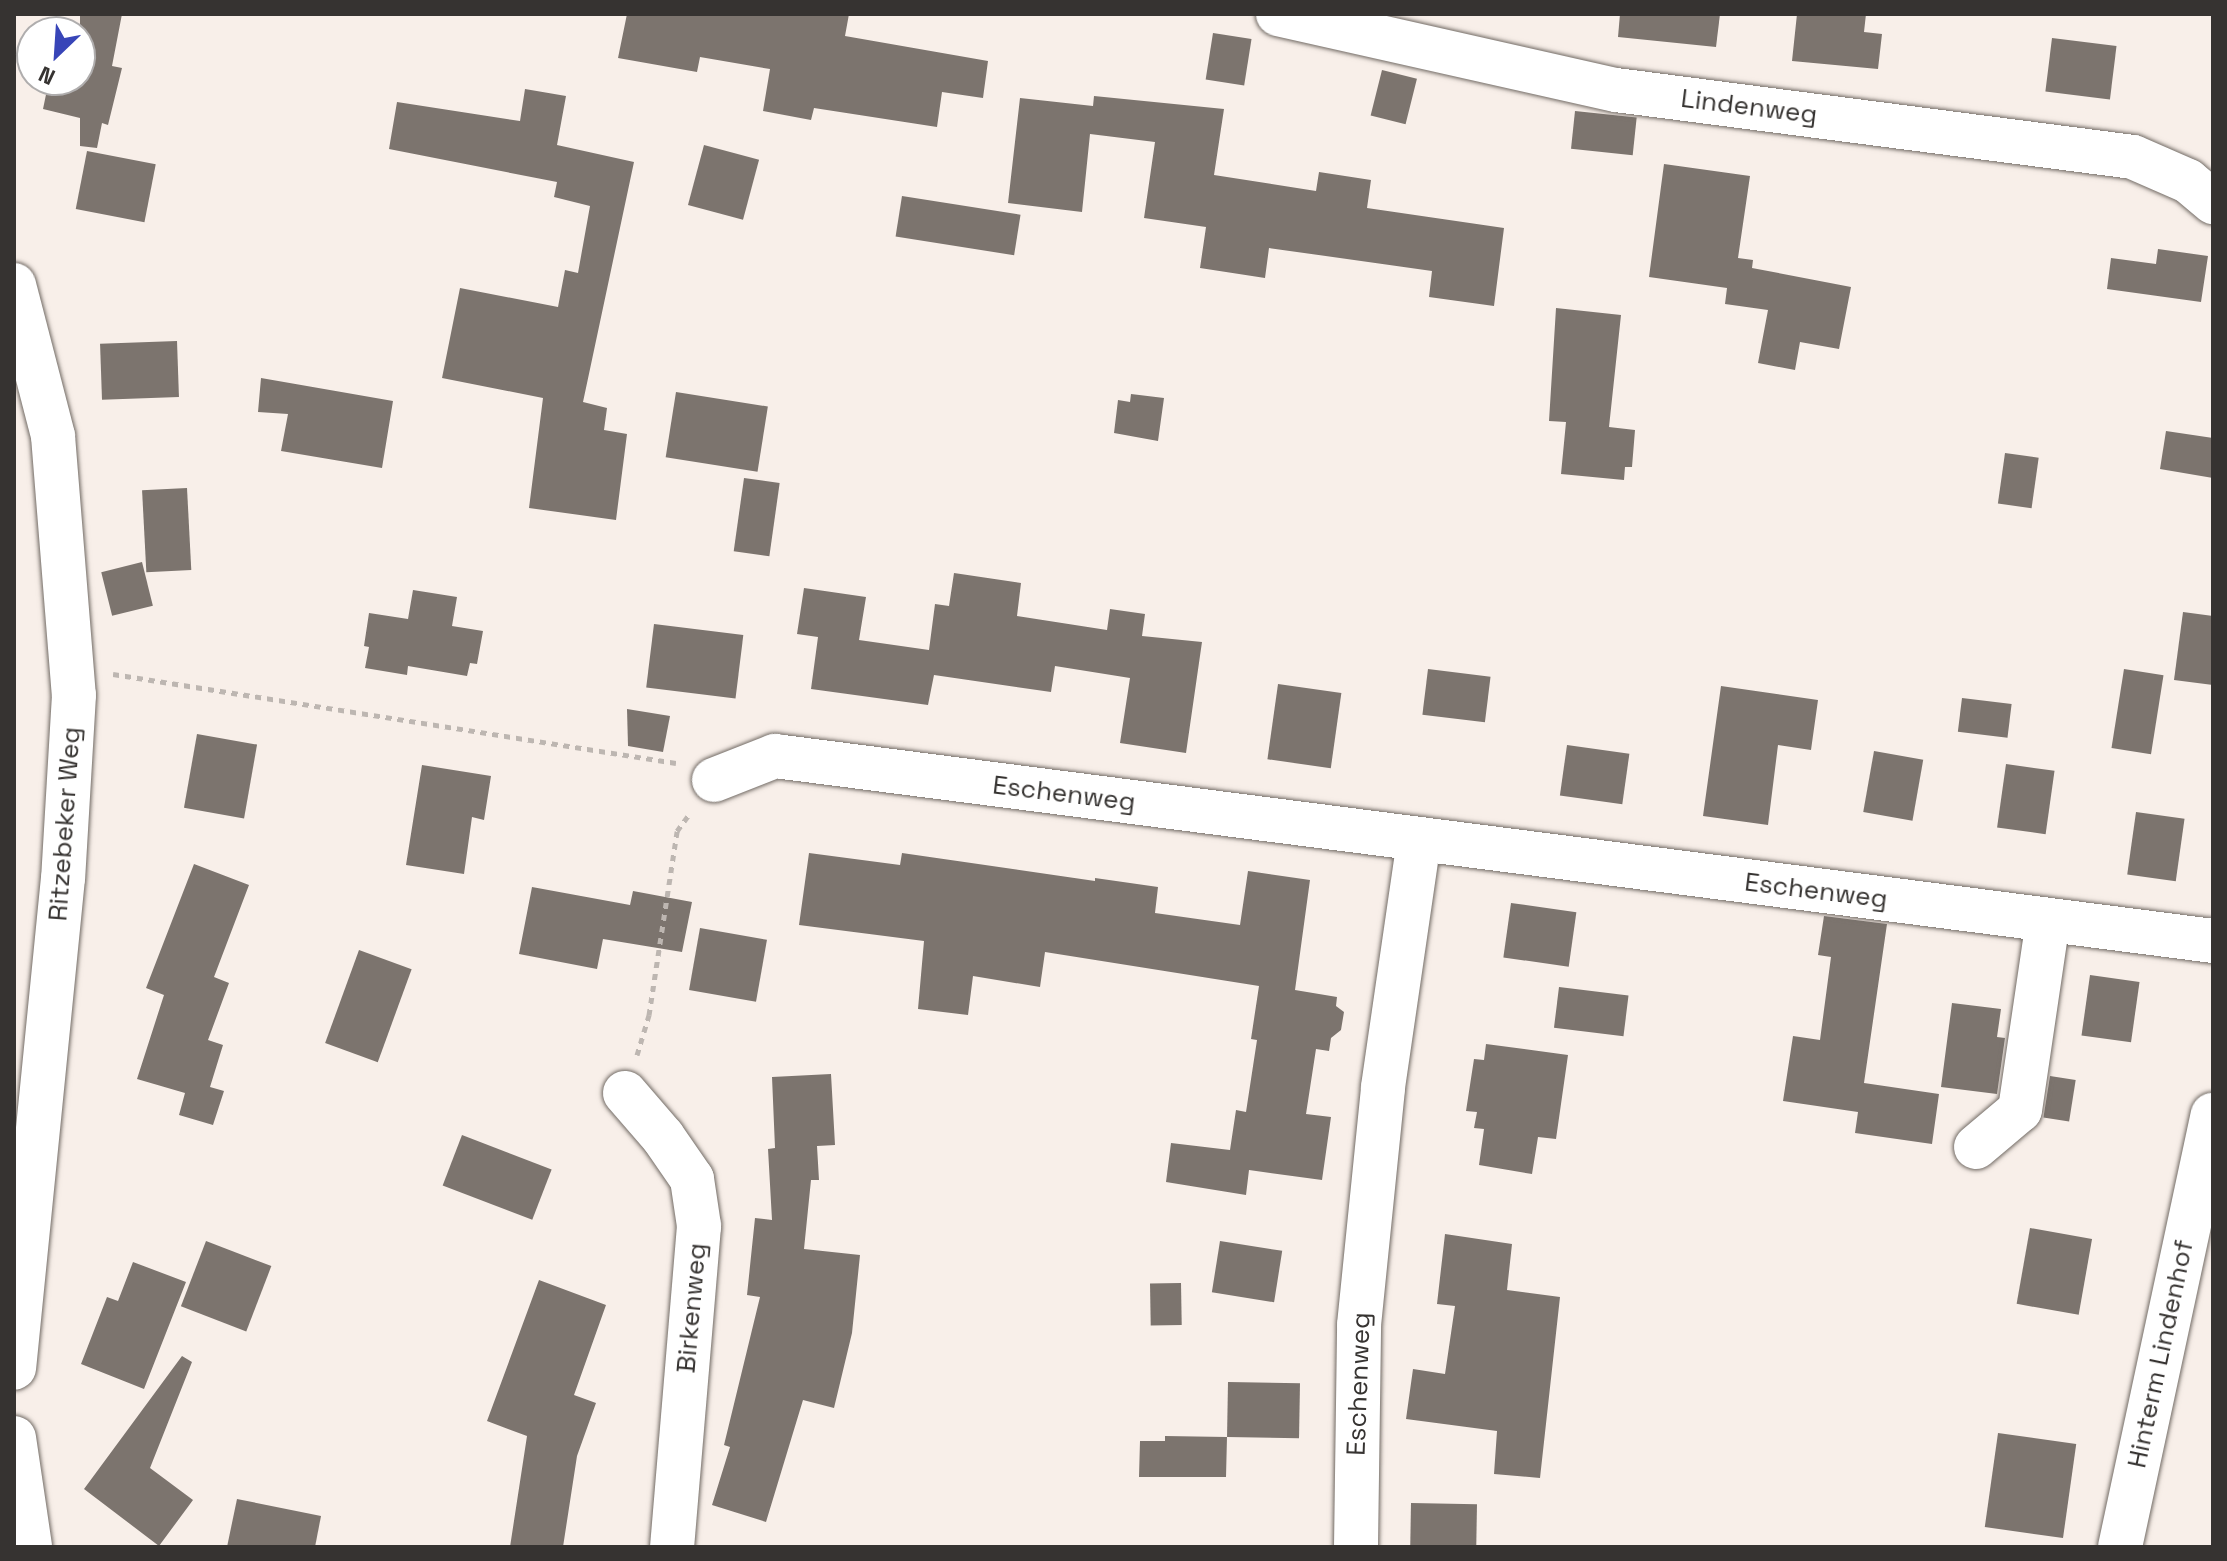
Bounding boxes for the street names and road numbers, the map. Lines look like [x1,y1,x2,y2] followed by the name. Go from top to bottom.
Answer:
[1679,83,1819,131] street label: Lindenweg
[43,726,87,922] street label: Ritzebeker Weg
[991,770,1137,818] street label: Eschenweg
[1743,867,1889,915] street label: Eschenweg
[2122,1237,2200,1471] street label: Hinterm Lindenhof
[671,1242,713,1374] street label: Birkenweg
[1341,1312,1377,1456] street label: Eschenweg

